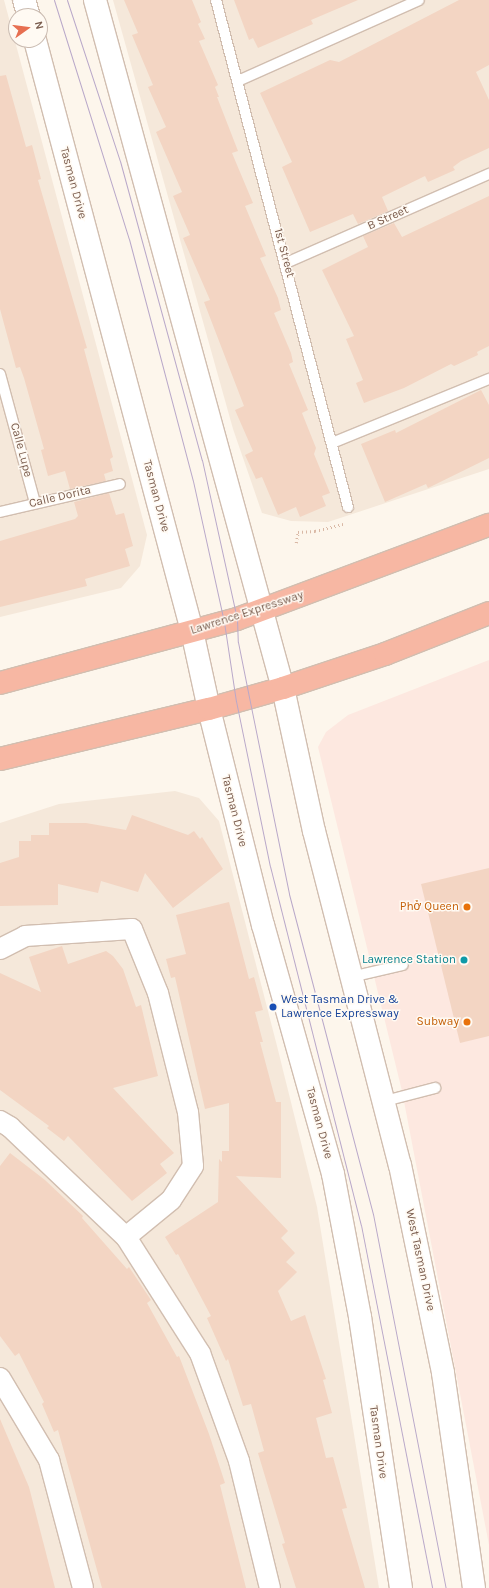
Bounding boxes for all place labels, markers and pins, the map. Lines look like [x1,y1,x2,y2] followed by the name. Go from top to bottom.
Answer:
[400,900,459,914] place label: Phở Queen
[462,902,472,912] marker: Phở Queen
[362,953,456,967] place label: Lawrence Station
[459,955,469,965] marker: Lawrence Station
[281,993,399,1021] place label: West Tasman Drive & Lawrence Expressway
[268,1002,278,1012] marker: West Tasman Drive & Lawrence Expressway
[416,1015,459,1029] place label: Subway
[462,1017,472,1027] marker: Subway

